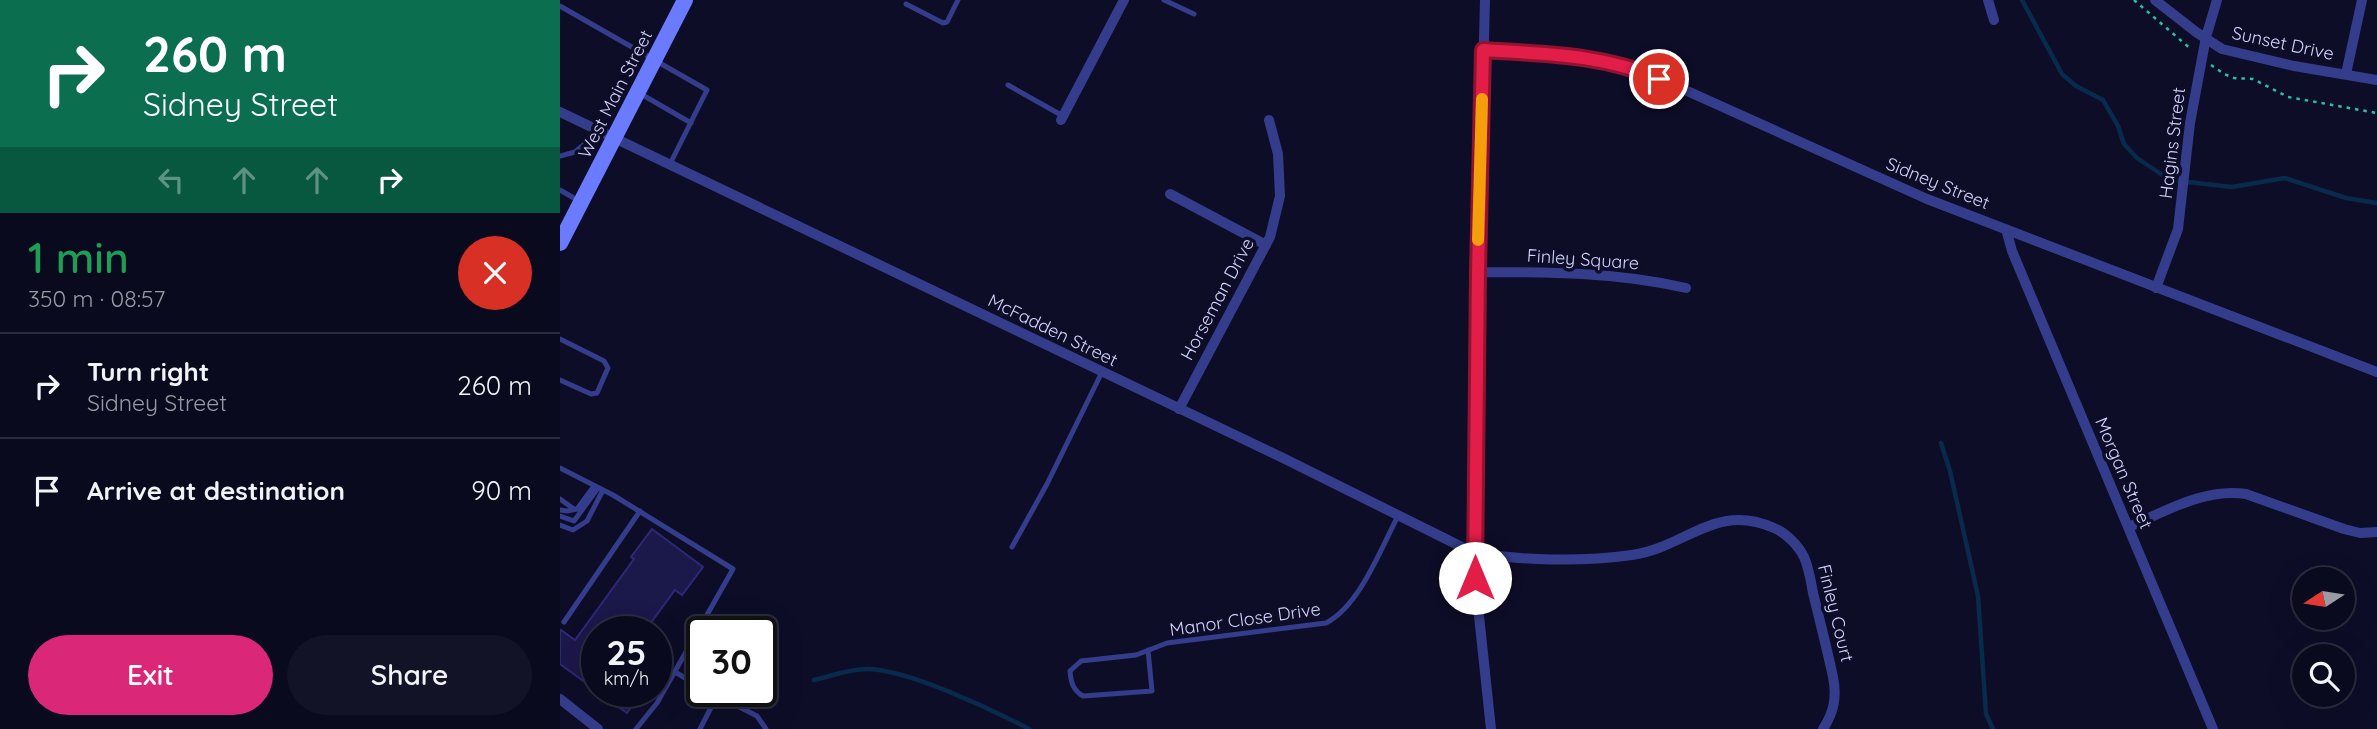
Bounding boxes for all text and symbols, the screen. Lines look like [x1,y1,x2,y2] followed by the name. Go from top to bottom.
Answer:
[2230,21,2336,65] street label: Sunset Drive
[143,23,287,84] text: 260 m
[573,26,657,162] street label: West Main Street
[28,28,119,119] icon: right
[1629,49,1689,109] pin
[1640,60,1678,98] icon: arrive
[143,84,338,124] text: Sidney Street
[2154,86,2190,200] street label: Hagins Street
[1883,152,1993,214] street label: Sidney Street
[152,161,190,199] icon: left
[225,161,263,199] icon: ahead
[298,161,336,199] icon: ahead
[371,161,409,199] icon: right
[28,231,129,284] text: 1 min
[1175,234,1259,364] street label: Horseman Drive
[458,236,532,310] button: close
[1526,244,1640,274] street label: Finley Square
[28,284,165,313] text: 350 m · 08:57
[984,289,1122,371] street label: McFadden Street
[87,355,209,388] text: Turn right
[28,367,66,405] icon: right
[457,369,532,402] text: 260 m
[87,388,227,417] text: Sidney Street
[2090,414,2158,532] street label: Morgan Street
[28,472,66,510] icon: arrive
[87,474,345,507] text: Arrive at destination
[471,474,532,507] text: 90 m
[1438,541,1512,615] position arrow
[1813,562,1859,664] street label: Finley Court
[2292,567,2356,630] north arrow
[2292,567,2355,707] map controls
[1168,597,1322,641] street label: Manor Close Drive
[686,616,777,707] speed limit sign: 30
[606,630,647,674] text: 25
[28,635,273,715] button: Exit
[287,635,532,715] button: Share
[2292,644,2355,707] button: search
[604,667,649,690] text: km/h

